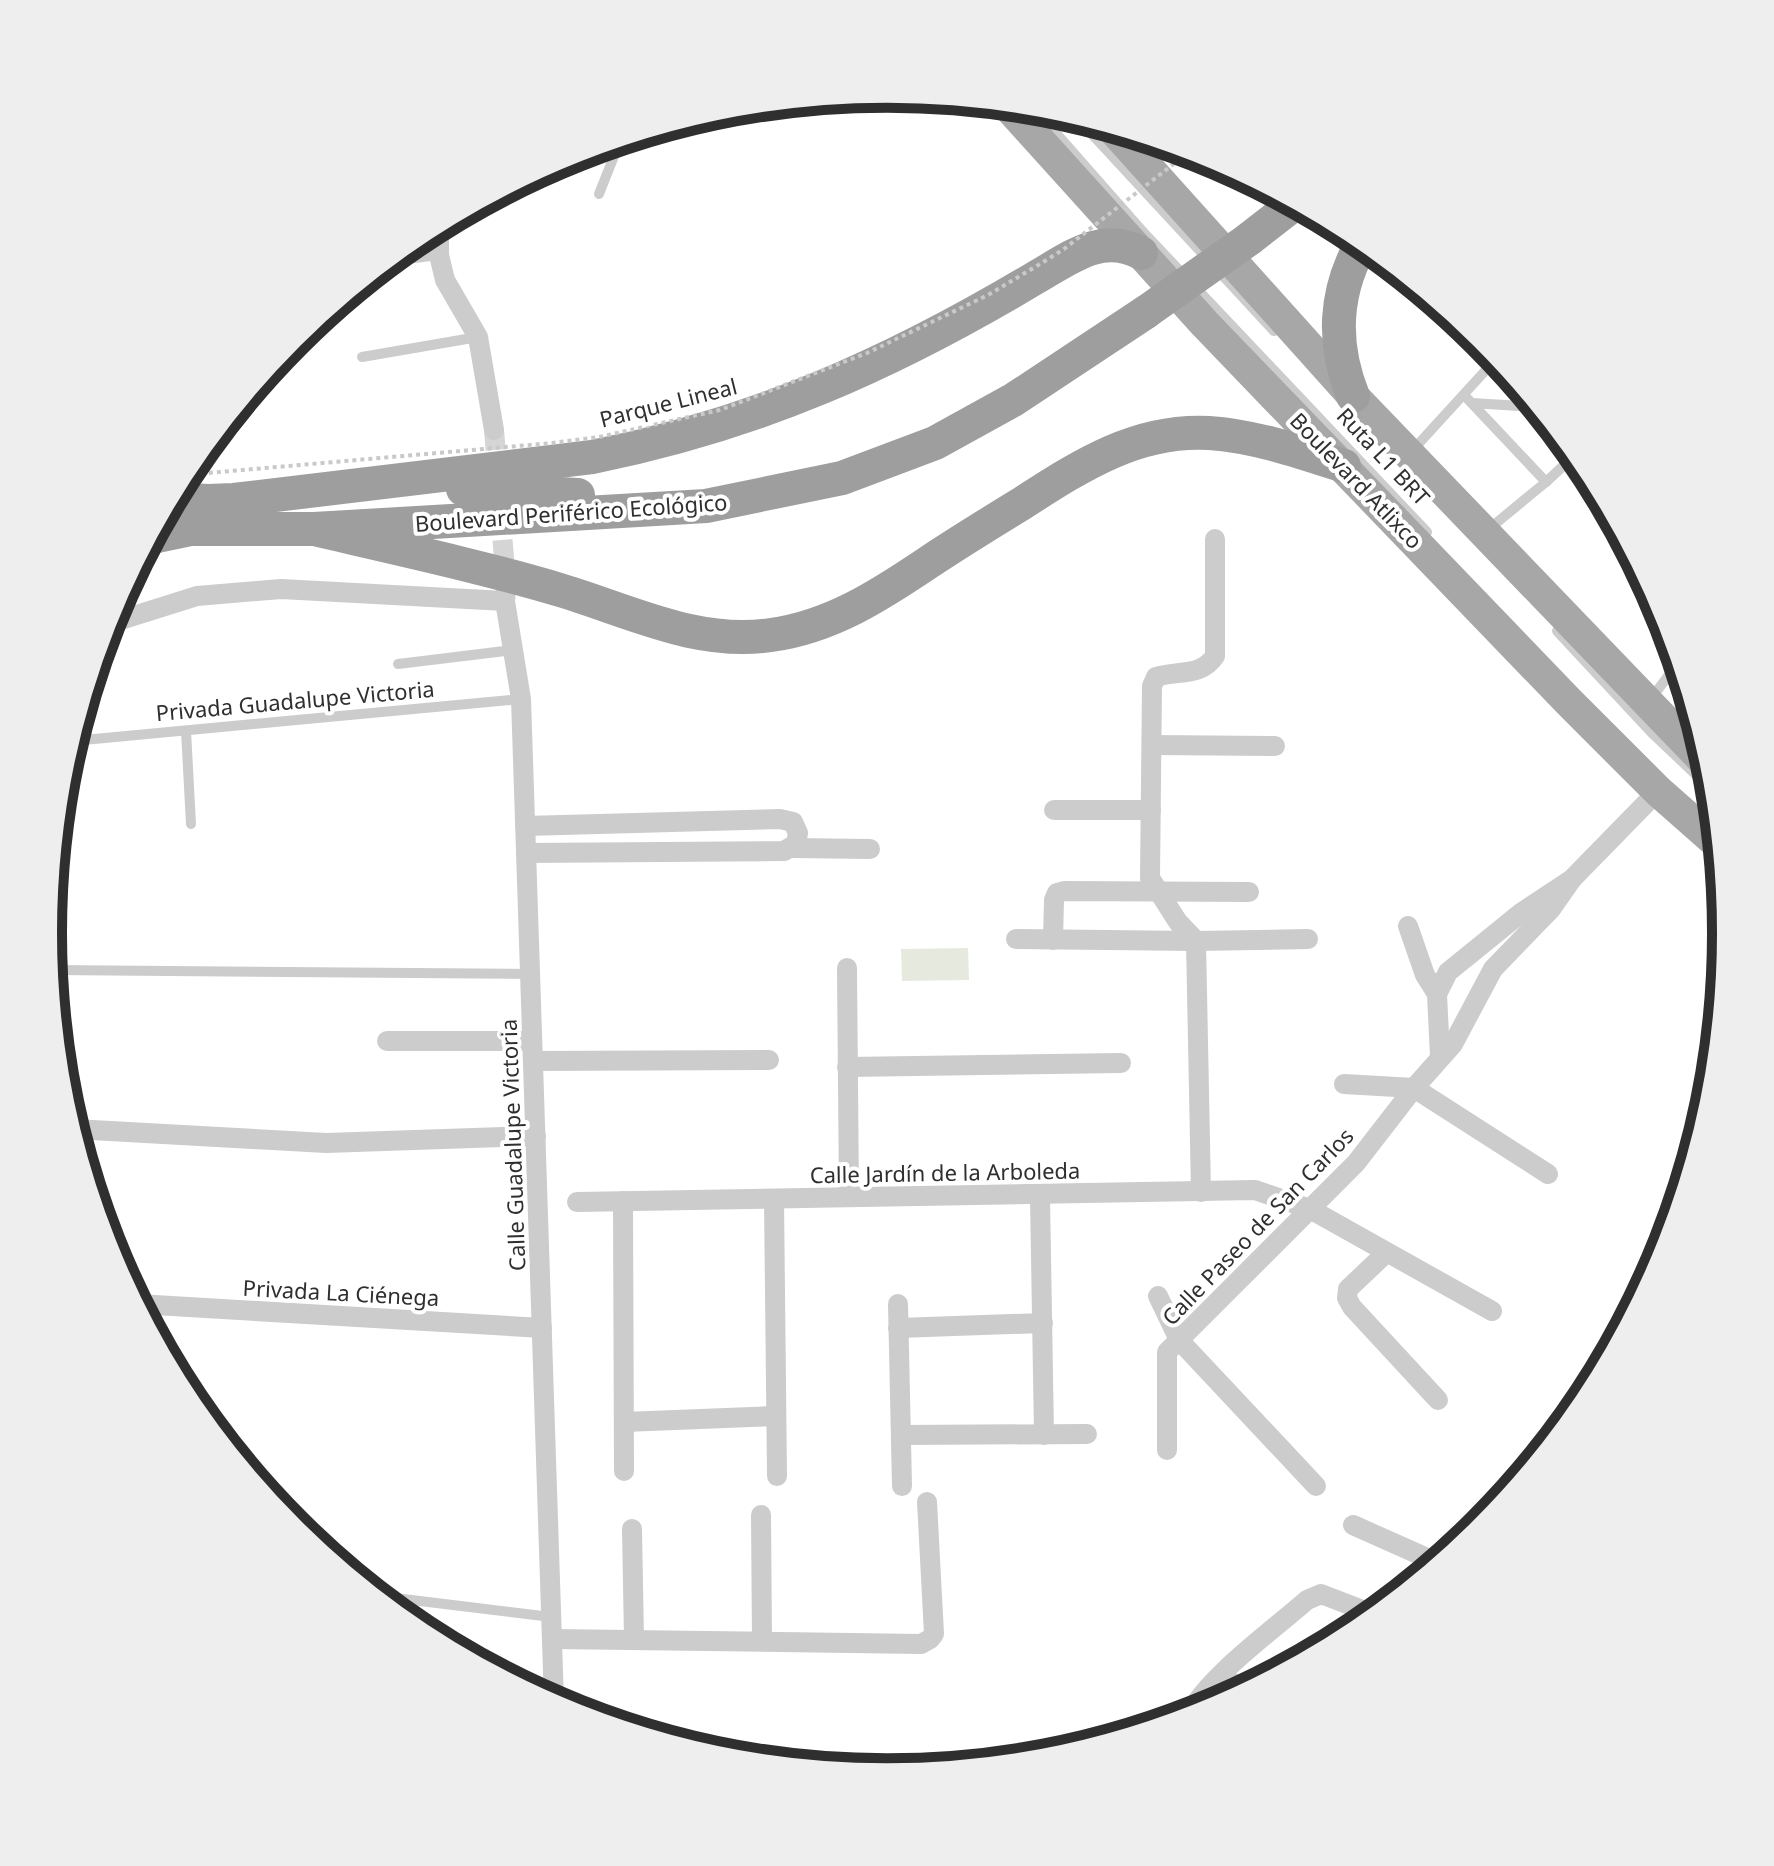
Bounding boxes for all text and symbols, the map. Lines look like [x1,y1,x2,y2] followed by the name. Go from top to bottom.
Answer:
[596,370,740,434] street label: Parque Lineal
[1331,401,1437,511] street label: Ruta L1 BRT
[1284,405,1430,555] street label: Boulevard Atlixco
[414,486,728,538] street label: Boulevard Periférico Ecológico
[154,673,436,727] street label: Privada Guadalupe Victoria
[493,1018,531,1272] street label: Calle Guadalupe Victoria
[1155,1121,1359,1331] street label: Calle Paseo de San Carlos
[809,1155,1081,1189] street label: Calle Jardín de la Arboleda
[242,1272,440,1312] street label: Privada La Ciénega

